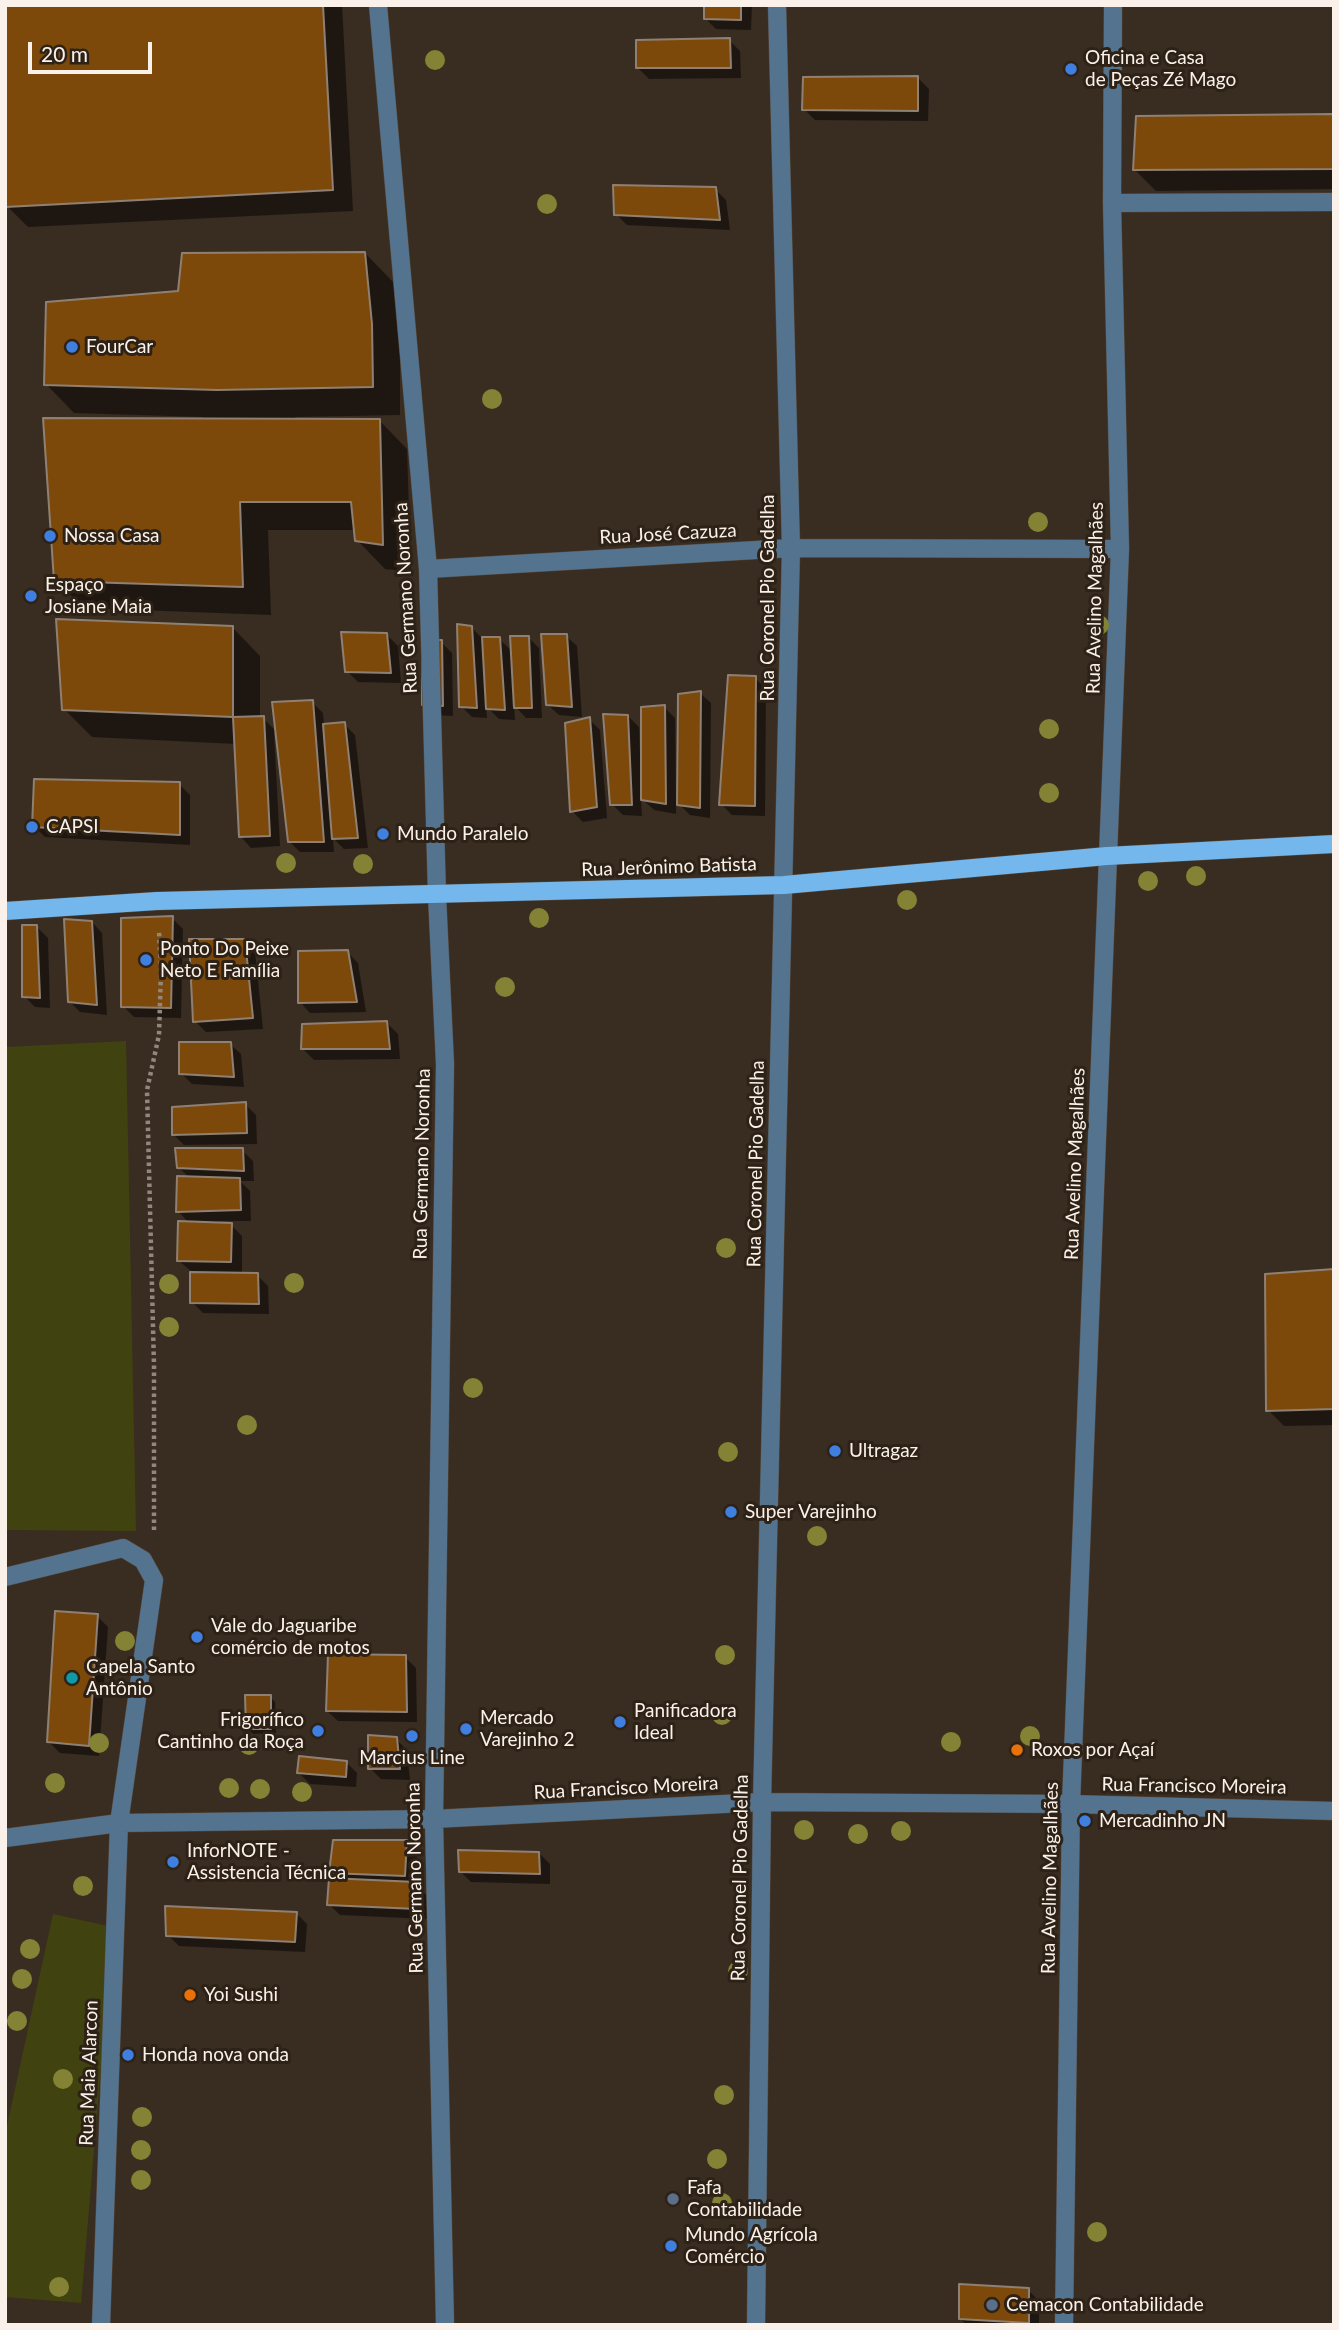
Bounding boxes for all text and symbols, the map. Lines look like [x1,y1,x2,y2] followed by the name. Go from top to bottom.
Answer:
[32,28,156,72] scale bar
[41,41,88,66] text: 20 m
[1085,47,1236,91] place label: Oficina e Casa de Peças Zé Mago
[1063,61,1079,77] marker: Oficina e Casa de Peças Zé Mago
[86,336,153,358] place label: FourCar
[64,339,80,355] marker: FourCar
[757,495,779,701] street label: Rua Coronel Pio Gadelha
[390,502,422,694] street label: Rua Germano Noronha
[1082,502,1108,694] street label: Rua Avelino Magalhães
[599,519,737,549] street label: Rua José Cazuza
[64,525,160,547] place label: Nossa Casa
[42,528,58,544] marker: Nossa Casa
[45,574,152,618] place label: Espaço Josiane Maia
[23,588,39,604] marker: Espaço Josiane Maia
[46,816,99,838] place label: CAPSI
[24,819,40,835] marker: CAPSI
[397,823,528,845] place label: Mundo Paralelo
[375,826,391,842] marker: Mundo Paralelo
[581,853,757,881] street label: Rua Jerônimo Batista
[160,938,289,982] place label: Ponto Do Peixe Neto E Família
[138,952,154,968] marker: Ponto Do Peixe Neto E Família
[743,1060,769,1268] street label: Rua Coronel Pio Gadelha
[409,1068,435,1260] street label: Rua Germano Noronha
[1060,1068,1090,1260] street label: Rua Avelino Magalhães
[849,1440,918,1462] place label: Ultragaz
[827,1443,843,1459] marker: Ultragaz
[745,1501,877,1523] place label: Super Varejinho
[723,1504,739,1520] marker: Super Varejinho
[211,1615,370,1659] place label: Vale do Jaguaribe comércio de motos
[189,1629,205,1645] marker: Vale do Jaguaribe comércio de motos
[86,1656,195,1700] place label: Capela Santo Antônio
[64,1670,80,1686] marker: Capela Santo Antônio
[634,1700,737,1744] place label: Panificadora Ideal
[480,1707,574,1751] place label: Mercado Varejinho 2
[157,1709,304,1753] place label: Frigorífico Cantinho da Roça
[612,1714,628,1730] marker: Panificadora Ideal
[458,1721,474,1737] marker: Mercado Varejinho 2
[310,1723,326,1739] marker: Frigorífico Cantinho da Roça
[404,1728,420,1744] marker: Marcius Line
[1031,1739,1154,1761] place label: Roxos por Açaí
[1009,1742,1025,1758] marker: Roxos por Açaí
[359,1747,465,1769] place label: Marcius Line
[533,1772,719,1804] street label: Rua Francisco Moreira
[1101,1773,1287,1799] street label: Rua Francisco Moreira
[727,1774,753,1982] street label: Rua Coronel Pio Gadelha
[402,1782,428,1974] street label: Rua Germano Noronha
[1037,1782,1063,1974] street label: Rua Avelino Magalhães
[1099,1810,1226,1832] place label: Mercadinho JN
[1077,1813,1093,1829] marker: Mercadinho JN
[187,1840,346,1884] place label: InforNOTE - Assistencia Técnica
[165,1854,181,1870] marker: InforNOTE - Assistencia Técnica
[204,1984,278,2006] place label: Yoi Sushi
[182,1987,198,2003] marker: Yoi Sushi
[75,2000,103,2146] street label: Rua Maia Alarcon
[142,2044,289,2066] place label: Honda nova onda
[120,2047,136,2063] marker: Honda nova onda
[687,2177,802,2221] place label: Fafa Contabilidade
[665,2191,681,2207] marker: Fafa Contabilidade
[685,2224,818,2268] place label: Mundo Agrícola Comércio
[663,2238,679,2254] marker: Mundo Agrícola Comércio
[1006,2294,1204,2316] place label: Cemacon Contabilidade
[984,2297,1000,2313] marker: Cemacon Contabilidade

